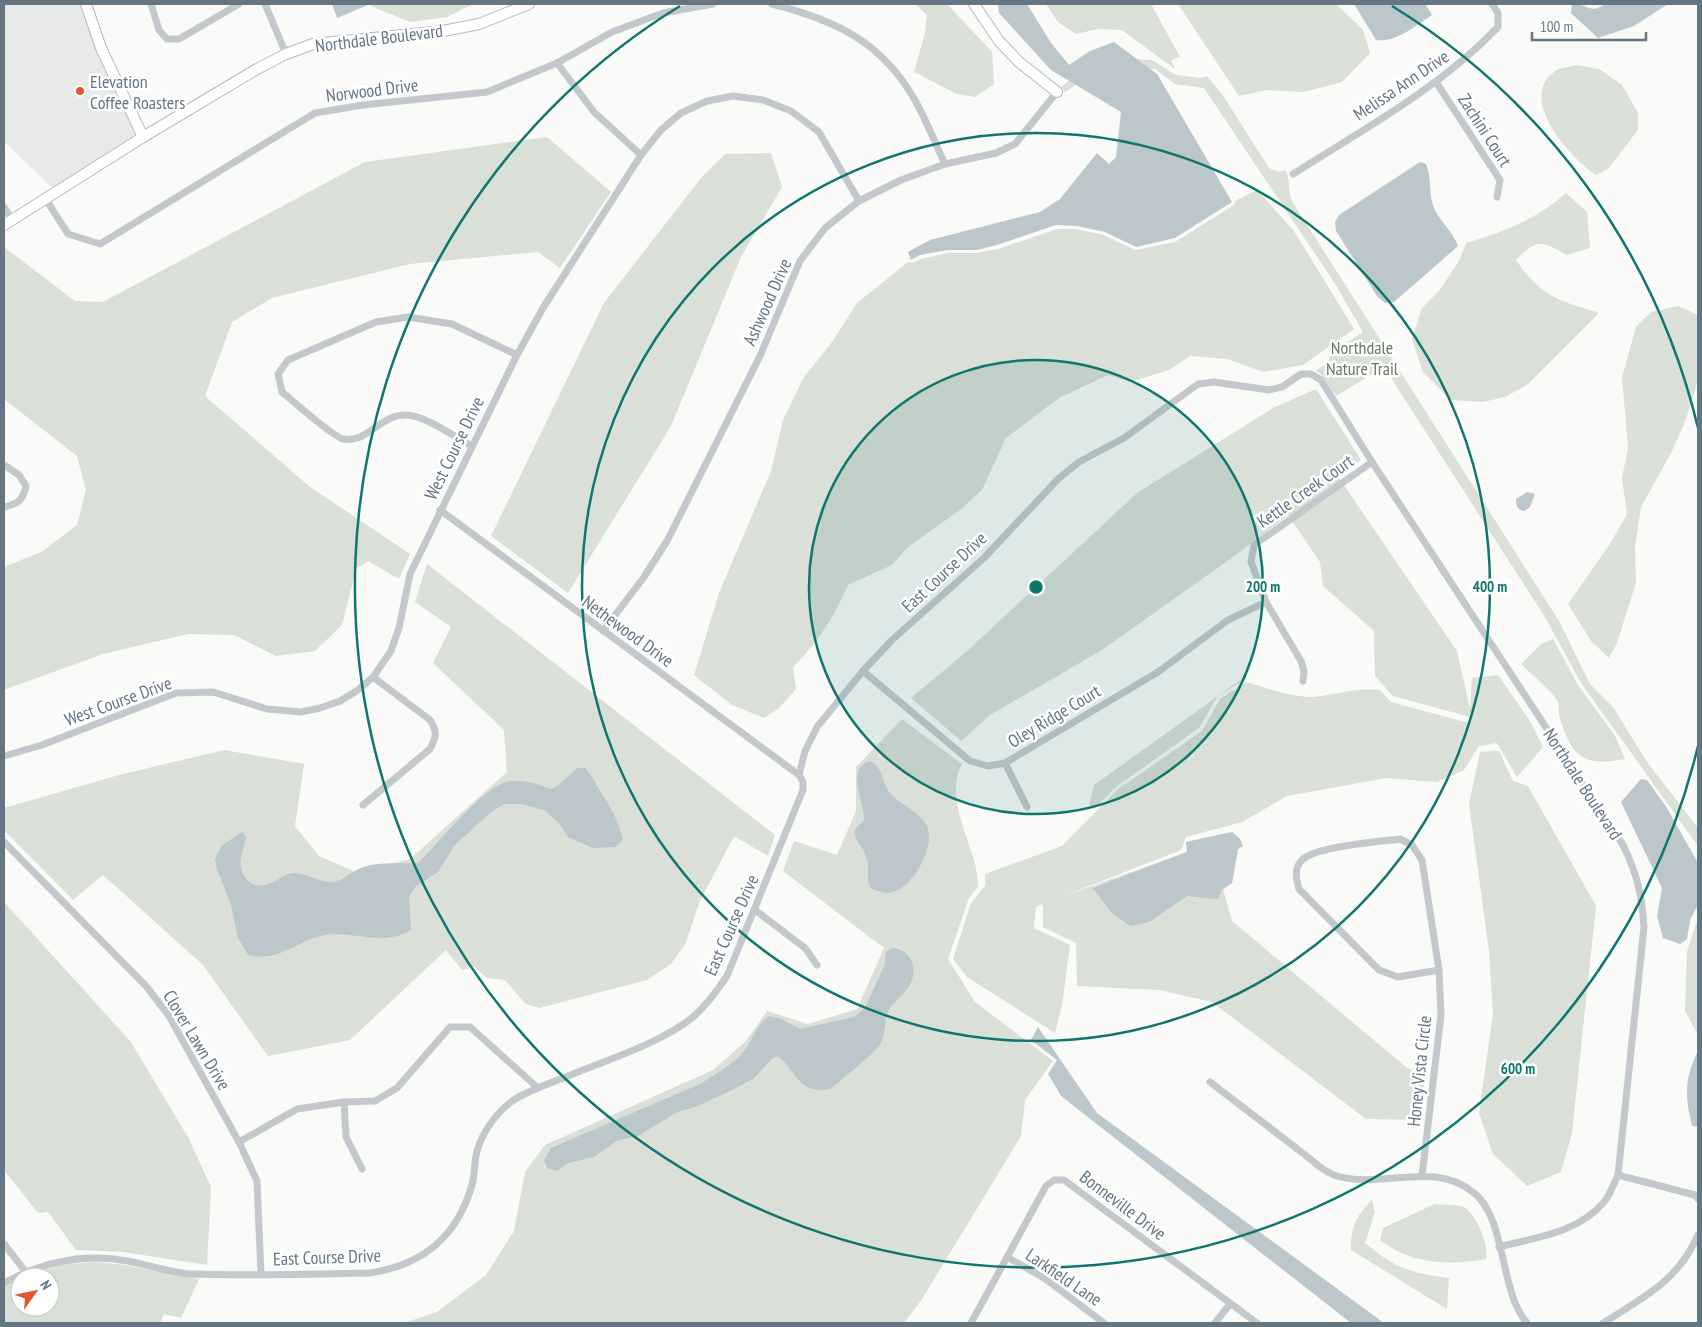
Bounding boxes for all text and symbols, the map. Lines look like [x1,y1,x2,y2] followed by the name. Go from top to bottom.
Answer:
[1532,10,1646,42] scale bar
[1540,17,1573,36] text: 100 m
[314,19,444,57] street label: Northdale Boulevard
[1349,45,1453,125] street label: Melissa Ann Drive
[90,70,185,114] place label: Elevation Coffee Roasters
[325,73,419,107] street label: Norwood Drive
[74,85,86,97] marker: Elevation Coffee Roasters
[1453,89,1517,171] street label: Zachini Court
[738,255,796,349] street label: Ashwood Drive
[1326,336,1399,380] park label: Northdale Nature Trail
[419,393,489,503] street label: West Course Drive
[1252,449,1358,533] street label: Kettle Creek Court
[897,527,991,617] street label: East Course Drive
[1246,577,1280,596] text: 200 m
[1473,577,1507,596] text: 400 m
[1027,578,1045,596] centre of rings
[578,590,678,672] street label: Nethewood Drive
[61,671,175,731] street label: West Course Drive
[1003,679,1105,753] street label: Oley Ridge Court
[1538,724,1628,844] street label: Northdale Boulevard
[699,871,763,979] street label: East Course Drive
[158,986,236,1094] street label: Clover Lawn Drive
[1402,1014,1436,1128] street label: Honey Vista Circle
[1501,1059,1535,1078] text: 600 m
[1075,1165,1171,1245] street label: Bonneville Drive
[1021,1243,1107,1311] street label: Larkfield Lane
[273,1244,381,1270] street label: East Course Drive
[10,1267,60,1317] north arrow
[36,1277,56,1293] text: N

